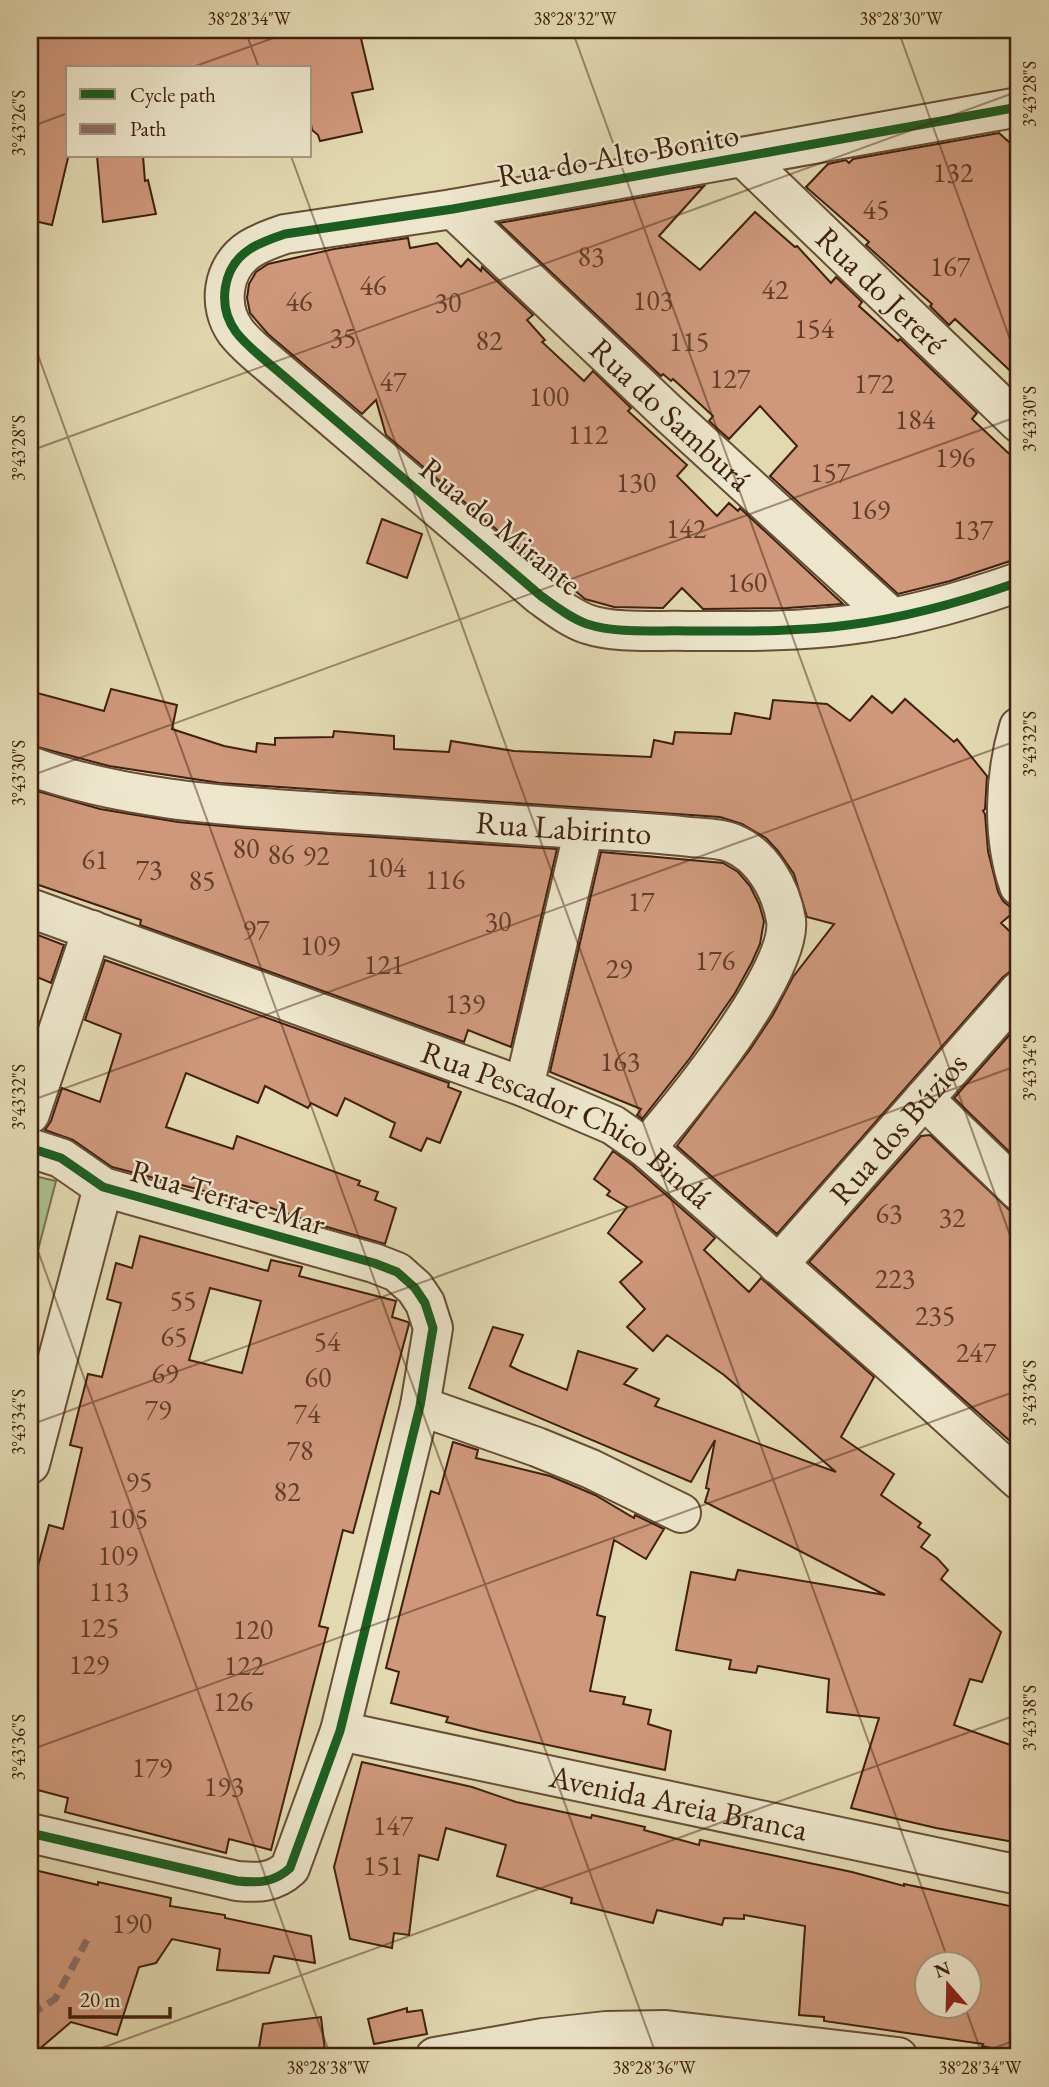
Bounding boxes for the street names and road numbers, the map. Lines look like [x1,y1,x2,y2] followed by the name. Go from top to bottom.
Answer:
[494,113,742,197] street label: Rua do Alto Bonito
[807,217,956,364] street label: Rua do Jereré
[580,328,761,500] street label: Rua do Samburá
[411,448,591,604] street label: Rua do Mirante
[475,801,653,854] street label: Rua Labirinto
[416,1031,722,1218] street label: Rua Pescador Chico Bindá
[820,1043,977,1213] street label: Rua dos Búzios
[126,1149,330,1245] street label: Rua Terra e Mar
[545,1755,812,1851] street label: Avenida Areia Branca

